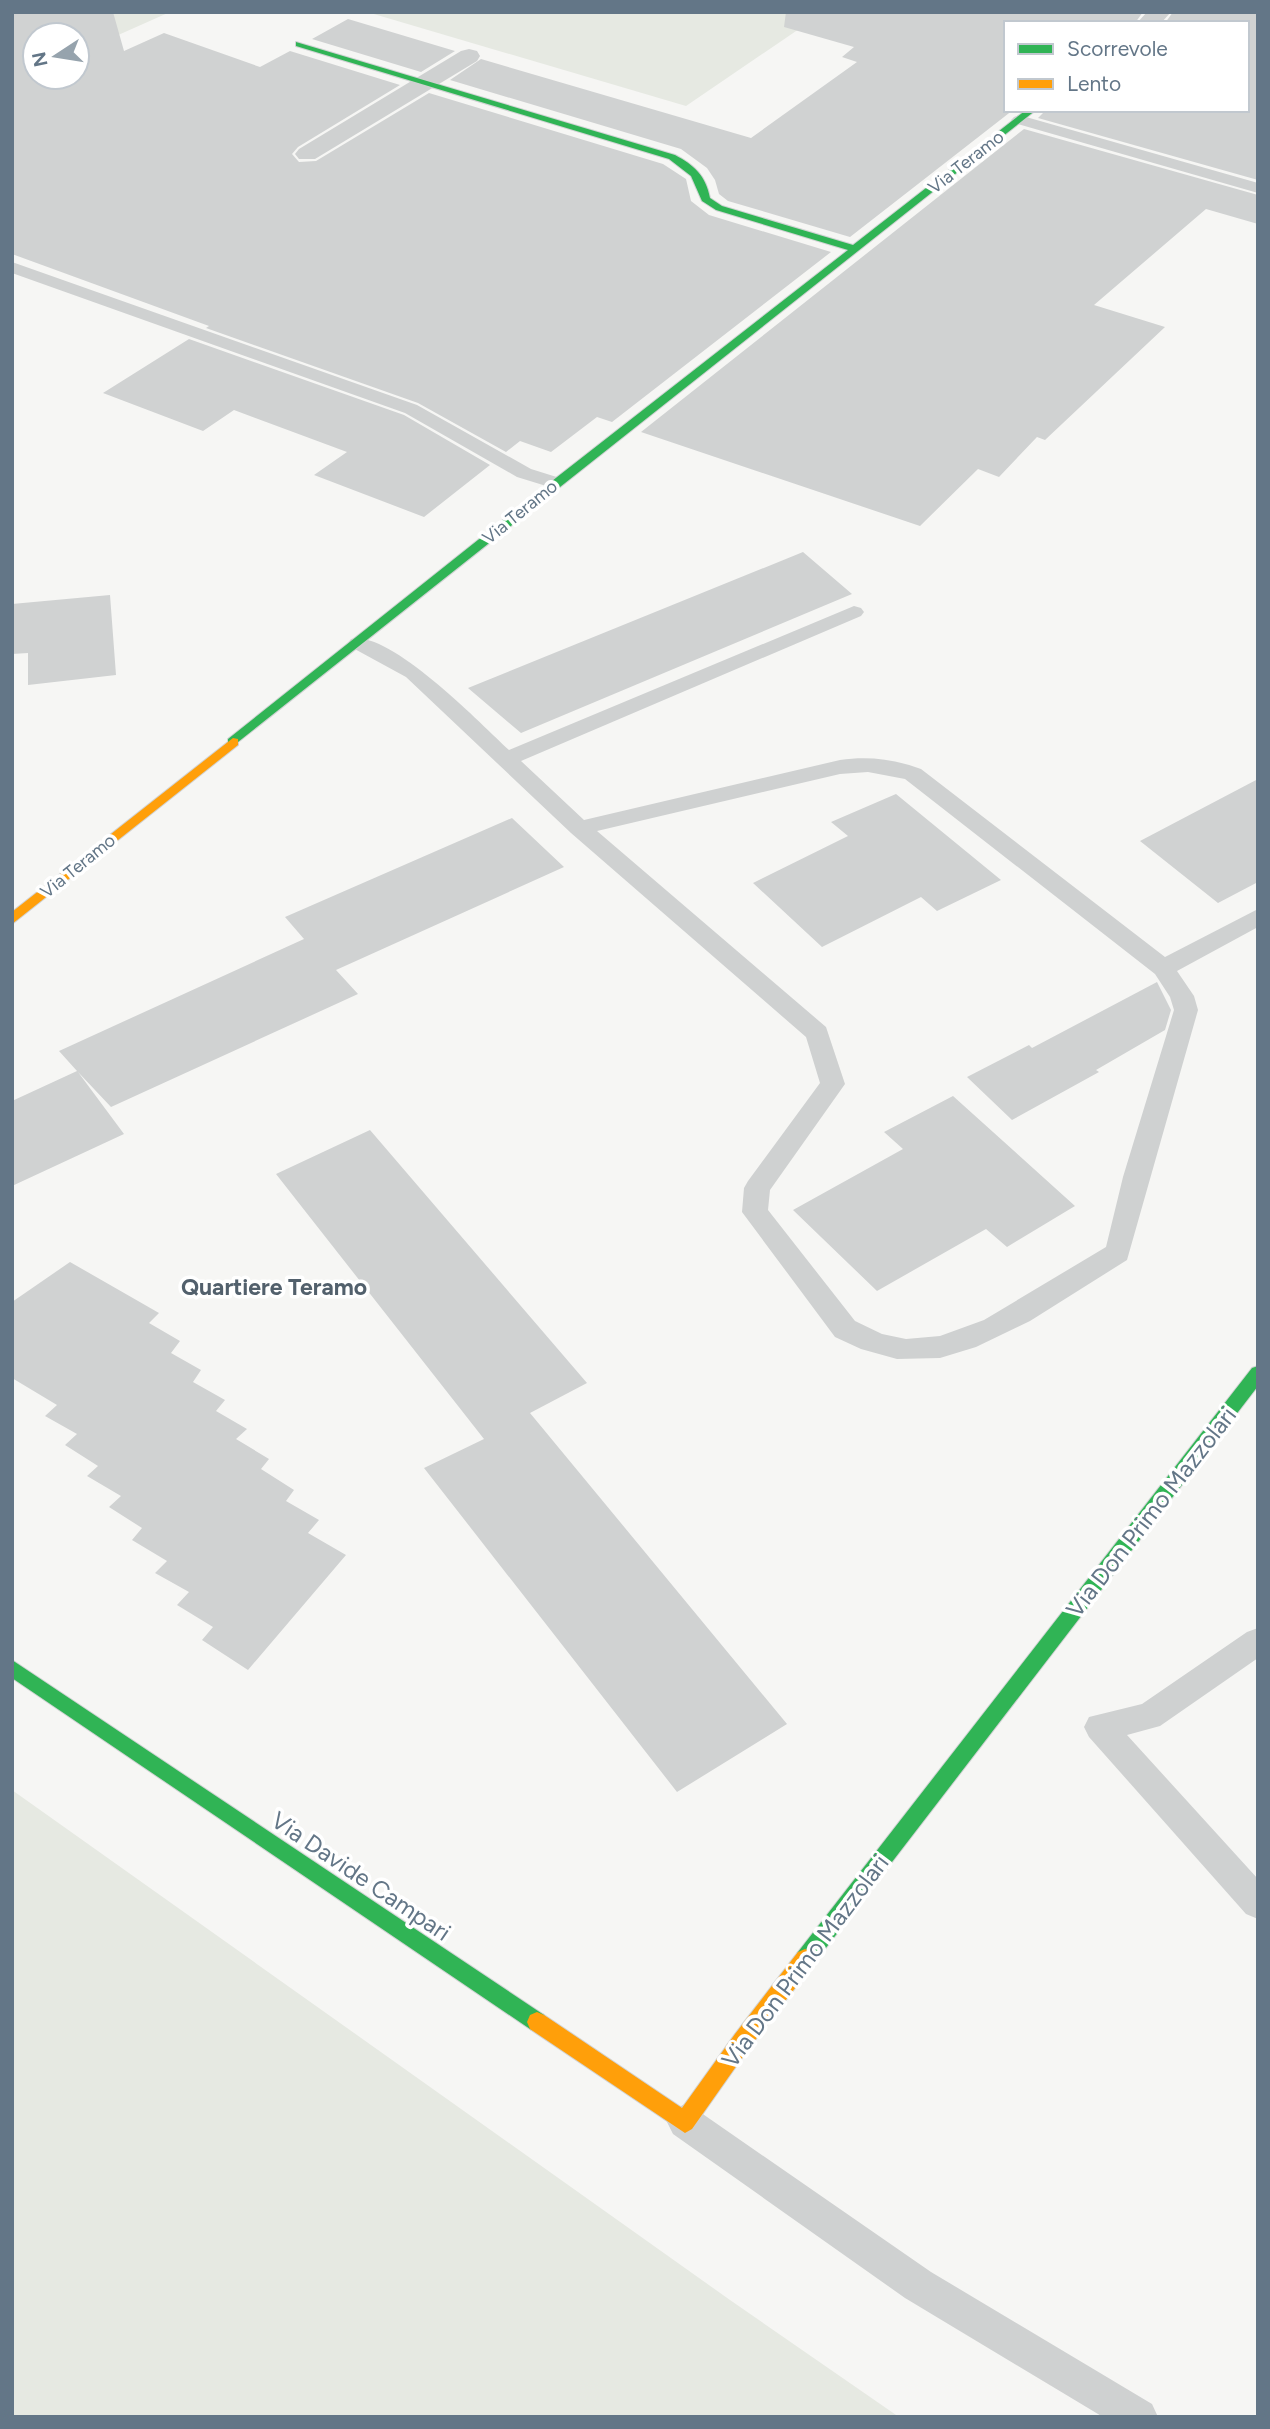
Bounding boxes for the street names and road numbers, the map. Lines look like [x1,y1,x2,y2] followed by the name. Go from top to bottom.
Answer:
[924,126,1008,198] street label: Via Teramo
[478,475,562,549] street label: Via Teramo
[36,829,120,903] street label: Via Teramo
[1060,1401,1242,1623] street label: Via Don Primo Mazzolari
[266,1805,456,1947] street label: Via Davide Campari
[715,1849,895,2073] street label: Via Don Primo Mazzolari

